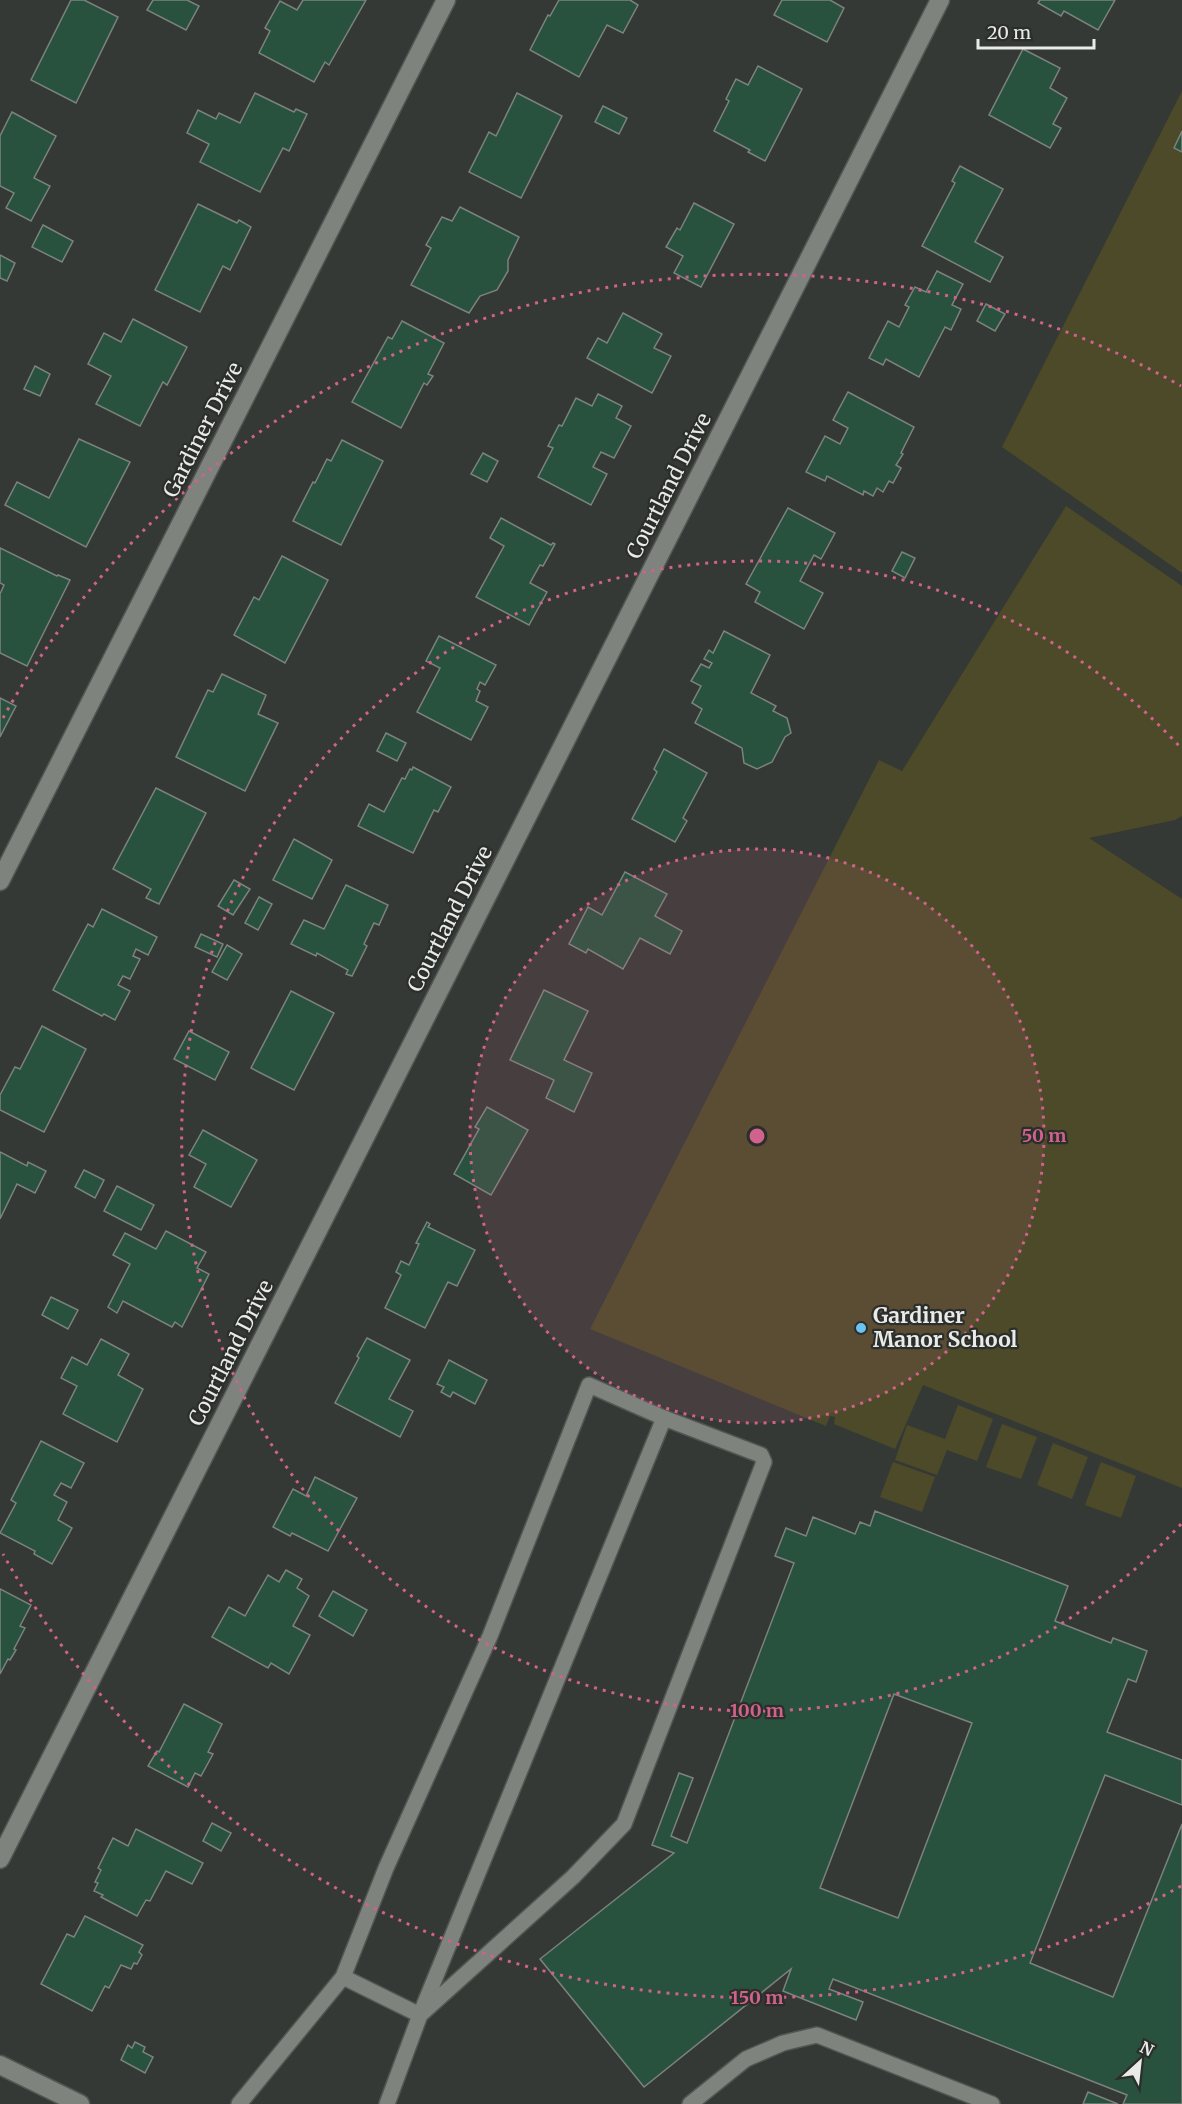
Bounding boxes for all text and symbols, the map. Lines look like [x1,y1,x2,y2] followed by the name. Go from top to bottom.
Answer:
[978,12,1094,50] scale bar
[987,21,1031,44] text: 20 m
[157,357,248,502] street label: Gardiner Drive
[620,408,717,563] street label: Courtland Drive
[401,841,498,996] street label: Courtland Drive
[1022,1124,1066,1147] text: 50 m
[747,1126,767,1146] centre of rings
[182,1275,279,1430] street label: Courtland Drive
[873,1302,1018,1353] place label: Gardiner Manor School
[854,1321,868,1335] marker: Gardiner Manor School
[730,1699,784,1722] text: 100 m
[731,1986,783,2009] text: 150 m
[1110,2032,1170,2092] north arrow
[1137,2037,1157,2061] text: N

